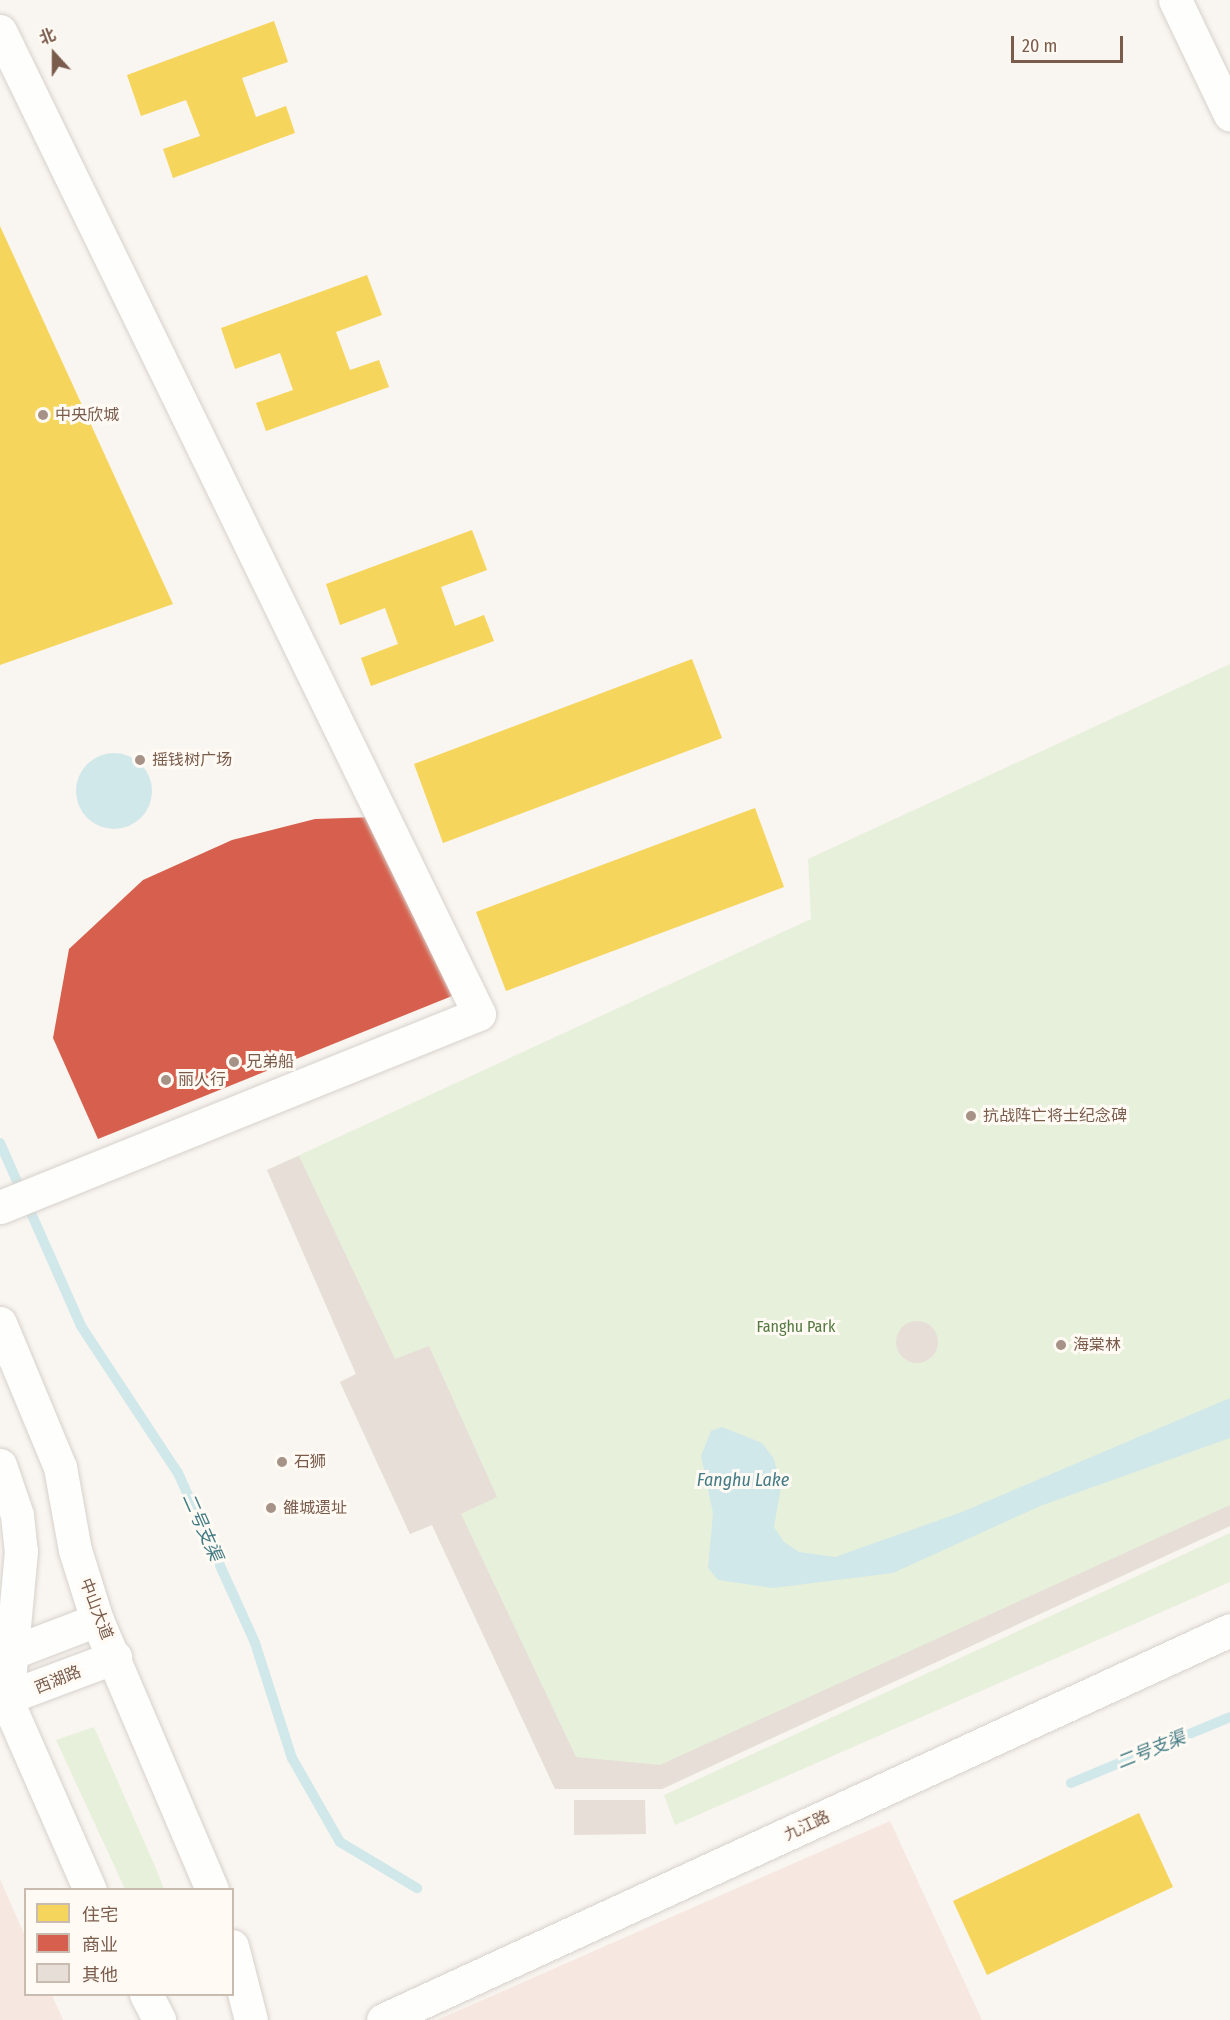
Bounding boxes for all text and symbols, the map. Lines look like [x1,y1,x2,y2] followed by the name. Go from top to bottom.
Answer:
[24,24,84,84] north arrow
[1014,24,1126,62] scale bar
[36,25,58,48] text: 北
[1022,35,1057,57] text: 20 m
[55,405,119,425] place label: 中央欣城
[36,408,50,422] marker: 中央欣城
[152,750,232,770] place label: 摇钱树广场
[133,753,147,767] marker: 摇钱树广场
[246,1052,294,1072] place label: 兄弟船
[227,1055,241,1069] marker: 兄弟船
[178,1070,226,1090] place label: 丽人行
[159,1073,173,1087] marker: 丽人行
[983,1106,1127,1126] place label: 抗战阵亡将士纪念碑
[964,1109,978,1123] marker: 抗战阵亡将士纪念碑
[757,1317,835,1337] park label: Fanghu Park
[1073,1335,1121,1355] place label: 海棠林
[1054,1338,1068,1352] marker: 海棠林
[294,1452,326,1472] place label: 石狮
[275,1455,289,1469] marker: 石狮
[697,1469,789,1491] water label: Fanghu Lake
[177,1490,227,1564] water label: 二号支渠
[283,1498,347,1518] place label: 雒城遗址
[264,1501,278,1515] marker: 雒城遗址
[76,1576,116,1642] street label: 中山大道
[32,1662,84,1698] street label: 西湖路
[1114,1727,1188,1773] water label: 二号支渠
[781,1807,833,1845] street label: 九江路
[24,1888,234,1996] legend
[82,1904,118,1926] text: 住宅
[82,1934,118,1956] text: 商业
[82,1964,118,1986] text: 其他

